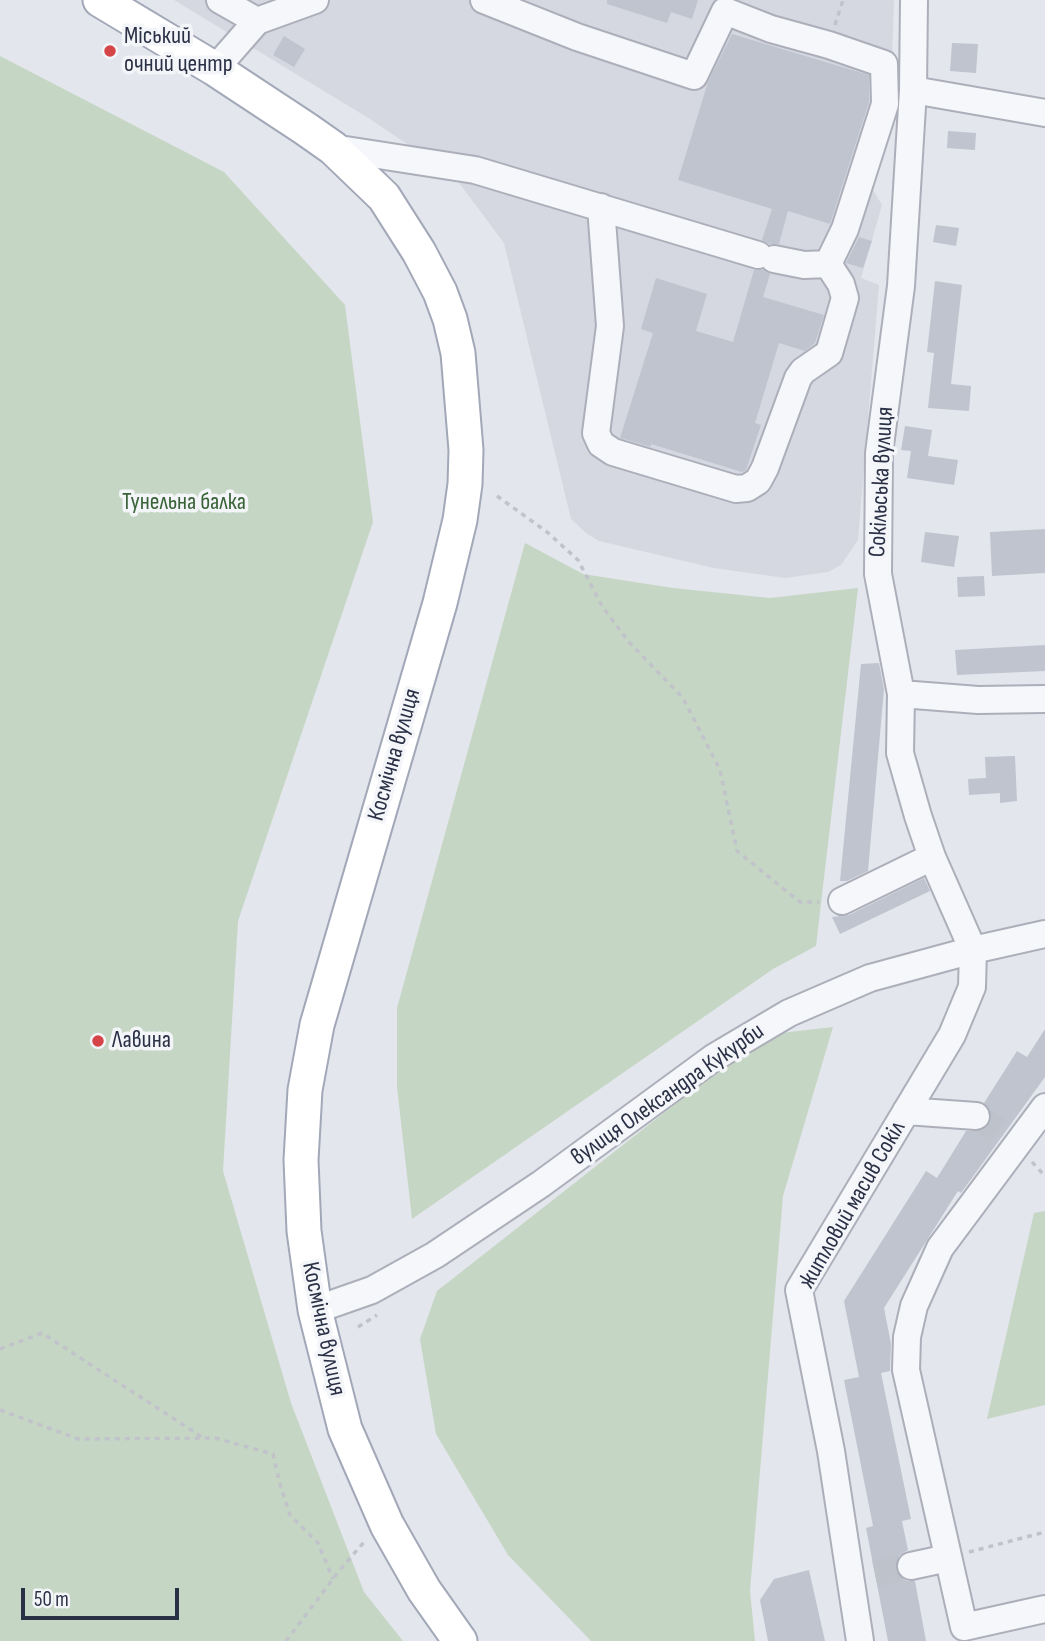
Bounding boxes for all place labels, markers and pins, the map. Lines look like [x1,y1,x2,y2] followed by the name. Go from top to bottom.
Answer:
[124,23,233,79] place label: Міський очний центр
[102,43,118,59] marker: Міський очний центр
[112,1027,171,1055] place label: Лавина
[90,1033,106,1049] marker: Лавина

